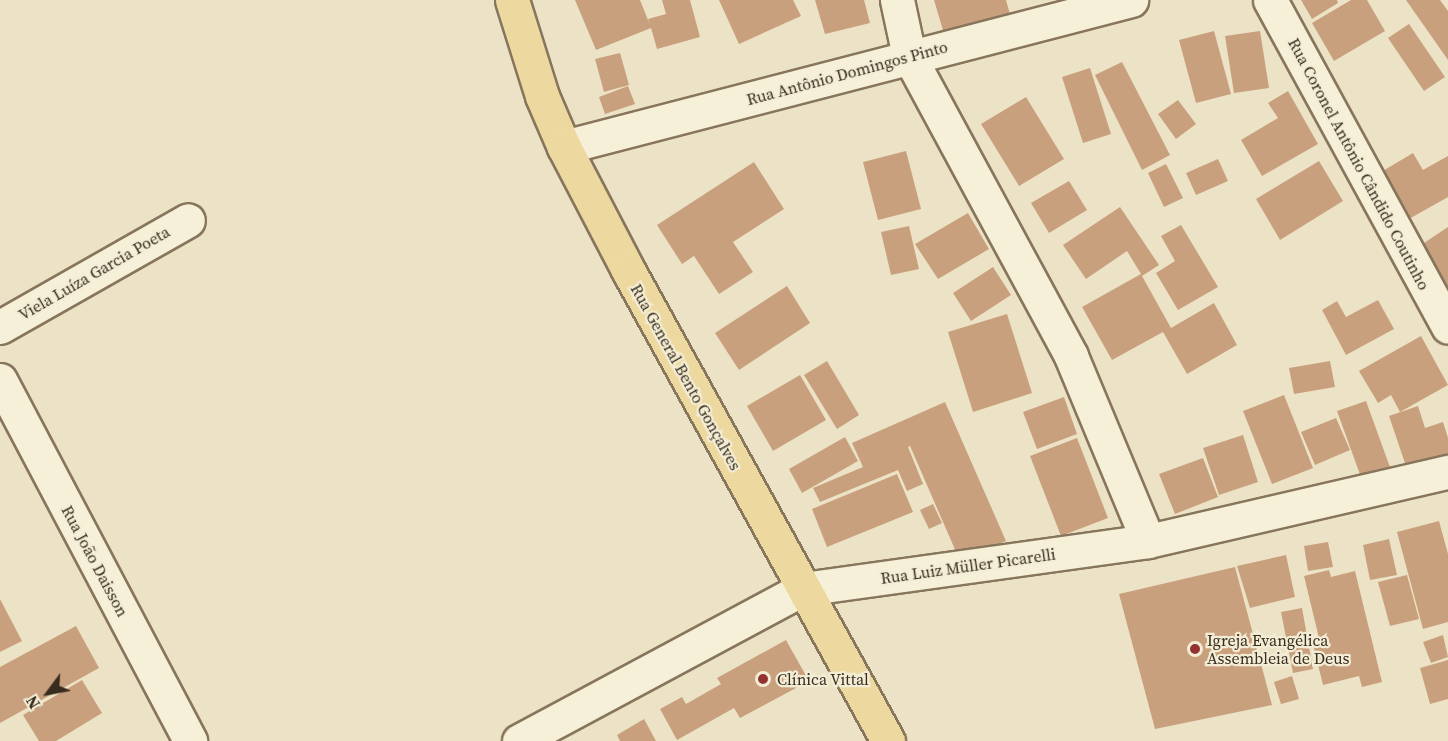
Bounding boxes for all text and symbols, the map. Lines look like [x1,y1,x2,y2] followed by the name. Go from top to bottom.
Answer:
[1284,35,1434,293] street label: Rua Coronel Antônio Cândido Coutinho
[744,37,950,109] street label: Rua Antônio Domingos Pinto
[15,222,173,324] street label: Viela Luíza Garcia Poeta
[627,281,745,473] street label: Rua General Bento Gonçalves
[58,502,132,620] street label: Rua João Daisson
[879,544,1057,588] street label: Rua Luiz Müller Picarelli
[1207,630,1349,668] place label: Igreja Evangélica Assembleia de Deus
[1188,642,1202,656] marker: Igreja Evangélica Assembleia de Deus
[18,663,78,723] north arrow
[777,669,869,689] place label: Clínica Vittal
[754,670,772,688] marker: Clínica Vittal
[20,692,45,713] text: N

